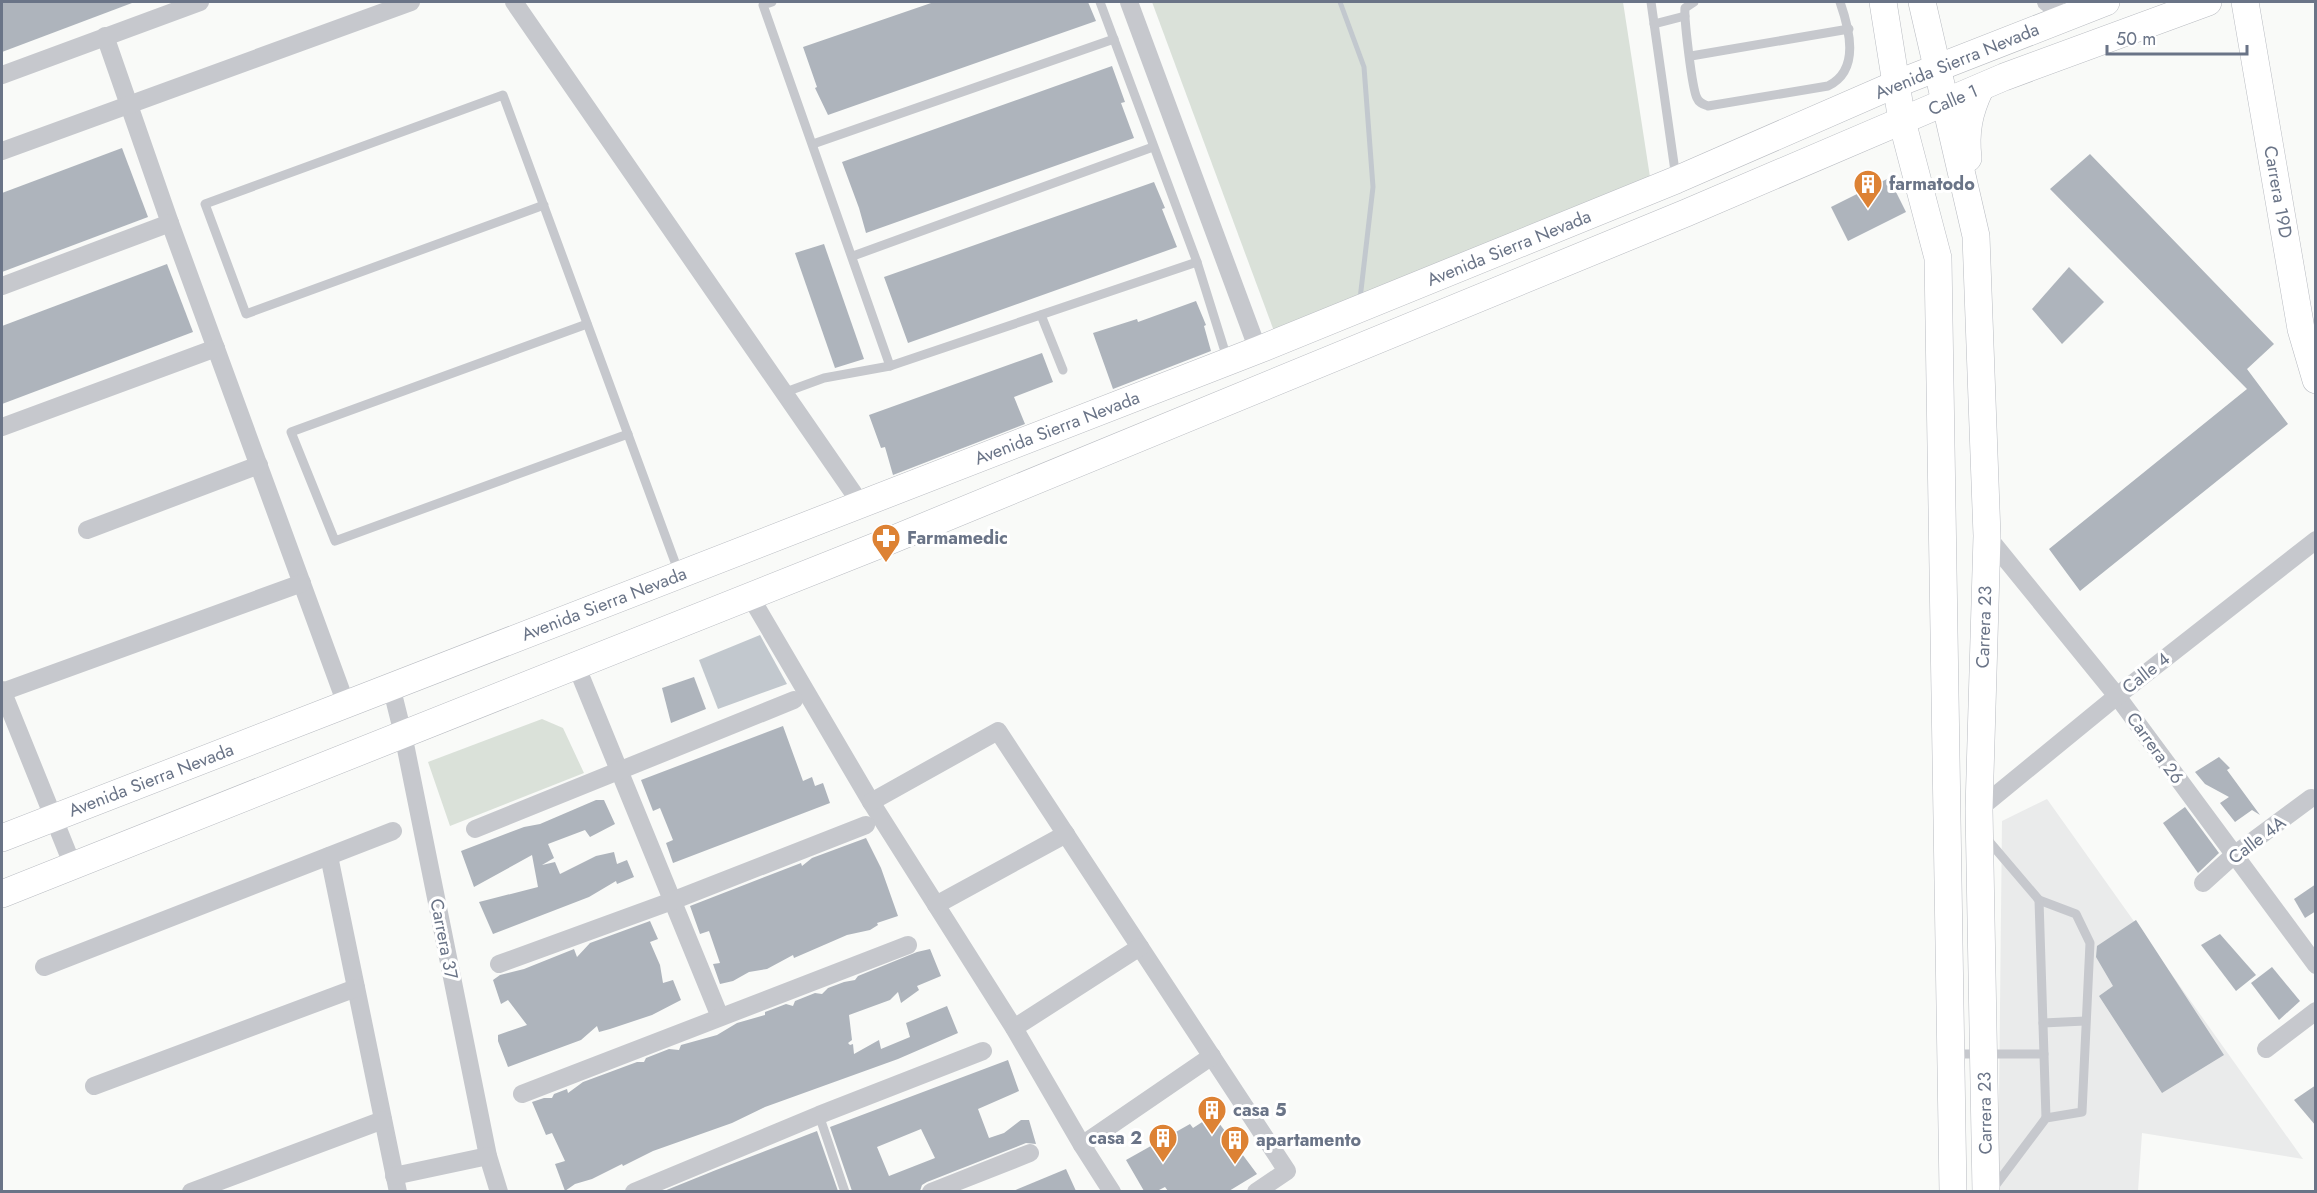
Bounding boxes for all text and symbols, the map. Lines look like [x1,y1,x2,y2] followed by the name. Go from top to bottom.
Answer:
[1871,16,2043,106] street label: Avenida Sierra Nevada
[2107,18,2246,56] scale bar
[2116,26,2156,52] text: 50 m
[1924,78,1982,122] street label: Calle 1
[2257,144,2299,240] street label: Carrera 19D
[1852,168,1884,210] building icon: farmatodo
[1889,171,1975,197] place label: farmatodo
[1423,203,1595,293] street label: Avenida Sierra Nevada
[971,385,1143,471] street label: Avenida Sierra Nevada
[870,522,902,564] pharmacy icon: Farmamedic
[907,525,1008,551] place label: Farmamedic
[518,561,690,647] street label: Avenida Sierra Nevada
[1970,585,1998,669] street label: Carrera 23
[2117,646,2175,700] street label: Calle 4
[2120,707,2190,789] street label: Carrera 26
[65,737,237,823] street label: Avenida Sierra Nevada
[2223,810,2291,870] street label: Calle 4A
[423,896,465,982] street label: Carrera 37
[1971,1071,1999,1155] street label: Carrera 23
[1196,1094,1228,1136] building icon: casa 5
[1233,1097,1287,1123] place label: casa 5
[1147,1122,1179,1164] building icon: casa 2
[1219,1124,1251,1166] building icon: apartamento
[1088,1125,1142,1151] place label: casa 2
[1256,1127,1361,1153] place label: apartamento

